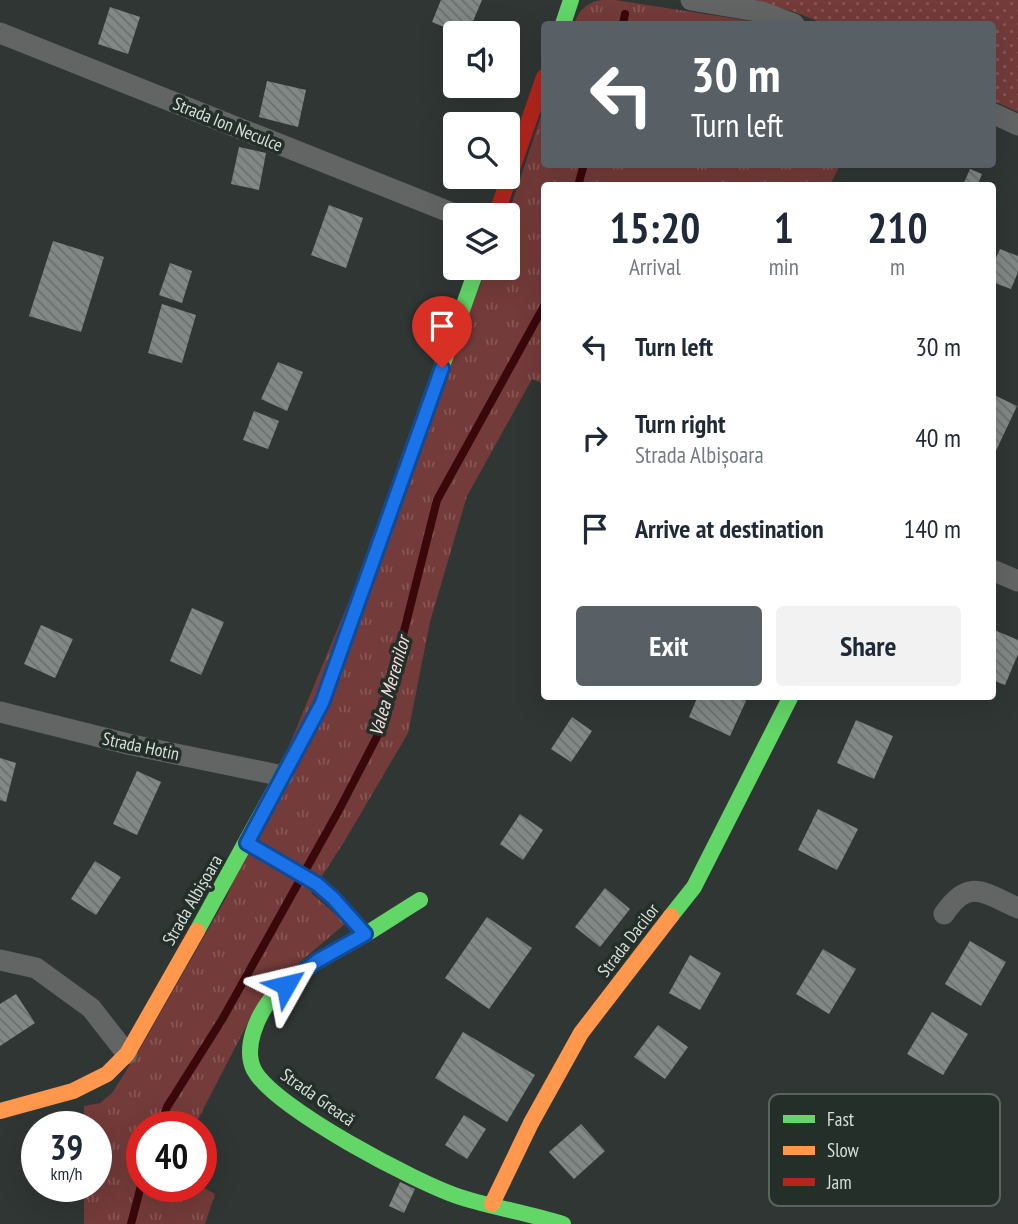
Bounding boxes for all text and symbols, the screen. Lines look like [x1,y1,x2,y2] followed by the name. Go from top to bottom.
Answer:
[443,21,520,280] map controls
[443,21,520,98] button: sound
[691,42,780,106] text: 30 m
[576,49,667,140] icon: left
[170,92,286,156] street label: Strada Ion Neculce
[691,104,783,146] text: Turn left
[443,112,520,189] button: search
[609,200,700,255] text: 15:20
[774,200,794,255] text: 1
[867,200,928,255] text: 210
[443,203,520,280] button: layers
[629,252,681,281] text: Arrival
[769,252,799,281] text: min
[890,252,905,281] text: m
[412,296,472,368] pin
[423,307,461,345] icon: arrive
[576,328,614,366] icon: left
[635,330,713,363] text: Turn left
[915,330,961,363] text: 30 m
[635,407,726,440] text: Turn right
[576,419,614,457] icon: right
[915,421,961,454] text: 40 m
[635,440,764,469] text: Strada Albișoara
[576,510,614,548] icon: arrive
[635,512,824,545] text: Arrive at destination
[903,512,961,545] text: 140 m
[576,606,762,686] button: Exit
[776,606,961,686] button: Share
[363,631,415,739] water label: Valea Merenilor
[101,727,181,765] street label: Strada Hotin
[157,851,227,949] street label: Strada Albișoara
[592,898,664,982] street label: Strada Dacilor
[249,948,323,1022] position arrow
[276,1063,360,1131] street label: Strada Greacă
[769,1094,1000,1206] legend
[827,1107,855,1131] text: Fast
[126,1111,217,1202] speed limit sign: 40
[50,1124,83,1170] text: 39
[827,1138,860,1162] text: Slow
[51,1162,82,1185] text: km/h
[826,1170,852,1194] text: Jam

